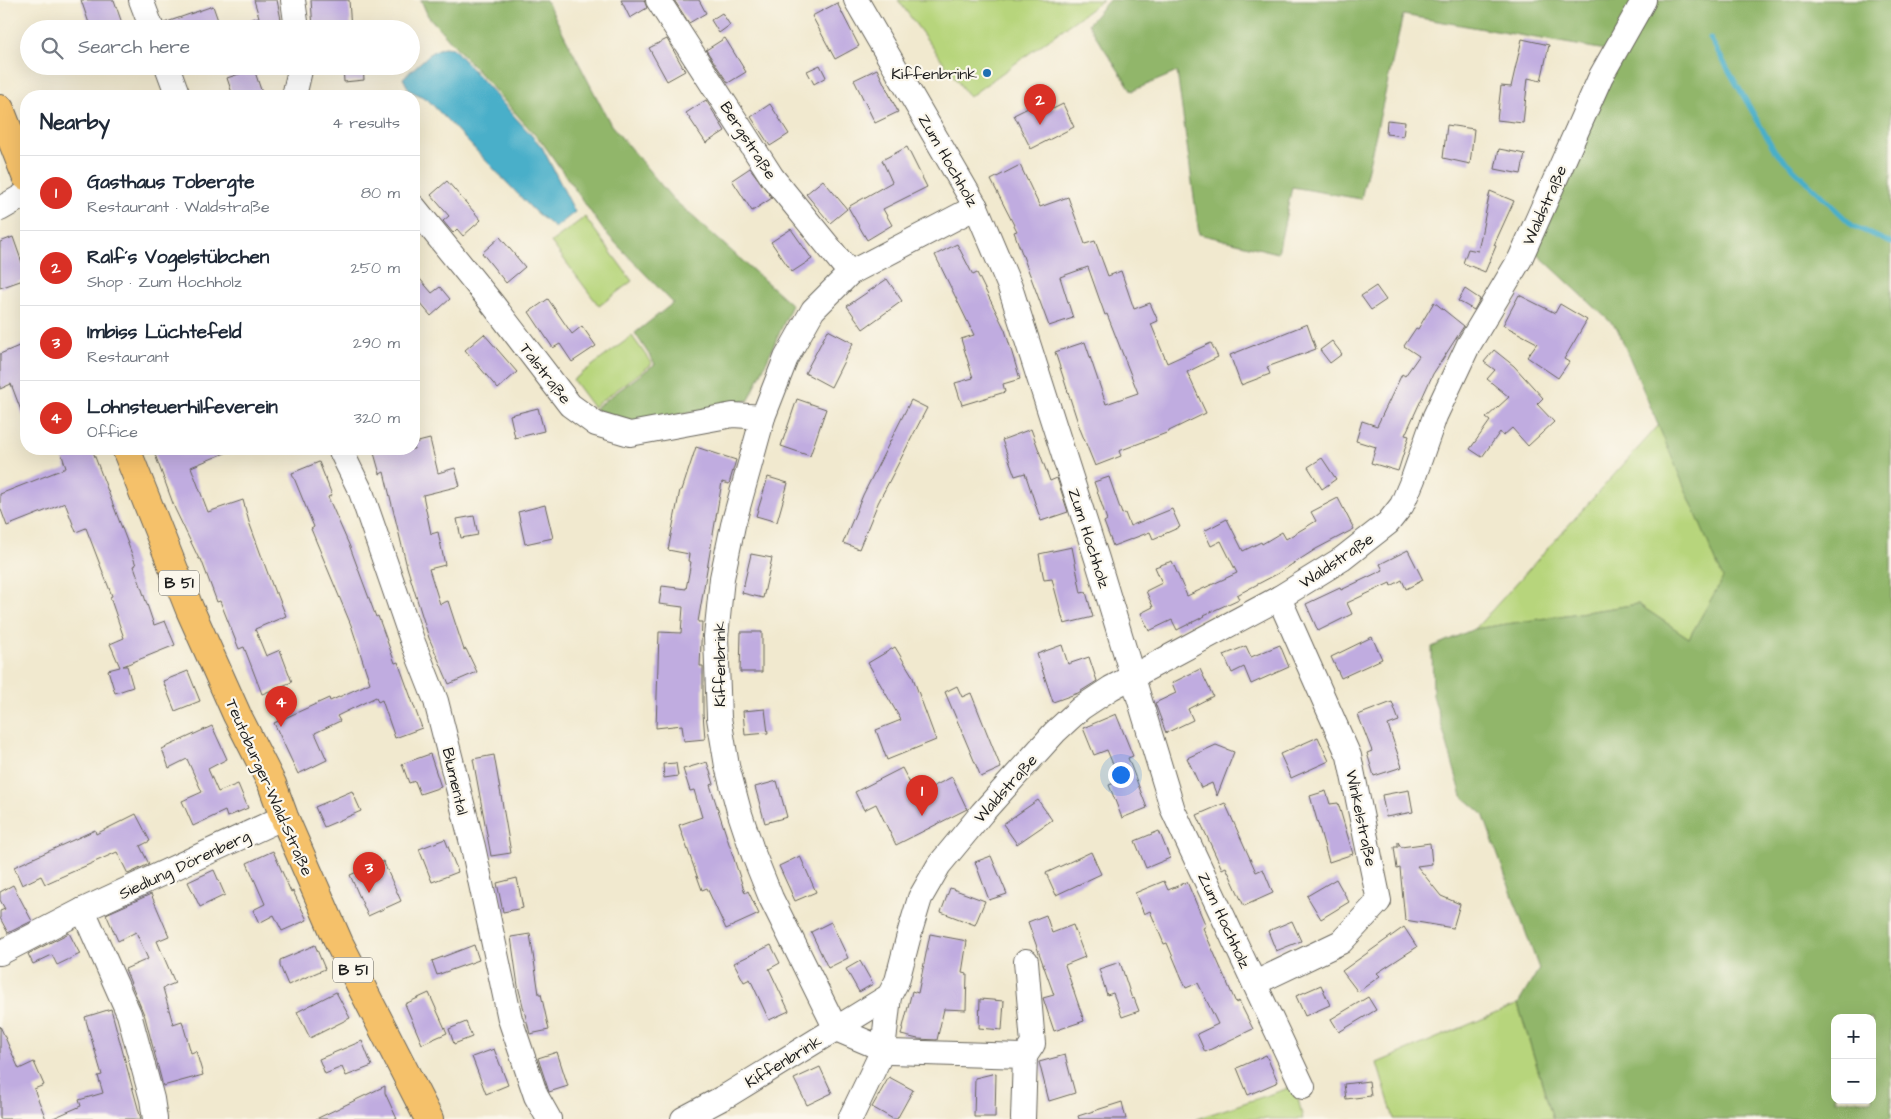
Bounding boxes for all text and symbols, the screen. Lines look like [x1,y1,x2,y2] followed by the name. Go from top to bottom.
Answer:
[20,20,420,75] search box
[38,34,66,62] icon: search
[78,34,190,61] text: Search here
[891,63,977,85] place label: Kiffenbrink
[981,67,993,79] marker: Kiffenbrink
[1024,84,1056,125] pin: 2
[714,97,782,185] street label: Bergstraße
[40,108,110,137] text: Nearby
[913,110,984,211] street label: Zum Hochholz
[332,112,400,134] text: 4 results
[1517,162,1572,249] street label: Waldstraße
[87,169,255,196] text: Gasthaus Tobergte
[55,182,57,204] text: 1
[361,182,400,204] text: 80 m
[87,196,270,218] text: Restaurant · Waldstraße
[87,244,269,271] text: Ralf´s Vogelstübchen
[51,257,61,279] text: 2
[351,257,400,279] text: 250 m
[87,271,242,293] text: Shop · Zum Hochholz
[87,319,241,346] text: Imbiss Lüchtefeld
[52,332,60,354] text: 3
[353,332,400,354] text: 290 m
[514,338,576,409] street label: Talstraße
[87,346,169,368] text: Restaurant
[87,394,278,421] text: Lohnsteuerhilfeverein
[51,407,61,429] text: 4
[354,407,400,429] text: 320 m
[87,421,138,443] text: Office
[1063,486,1116,591] street label: Zum Hochholz
[1295,528,1378,594] street label: Waldstraße
[159,570,199,596] road number: B 51
[709,621,731,707] street label: Kiffenbrink
[265,686,297,727] pin: 4
[219,695,318,880] street label: Teutoburger-Wald-Straße
[437,746,473,817] street label: Blumental
[969,749,1043,828] street label: Waldstraße
[1108,762,1134,788] your location
[1340,768,1382,869] street label: Winkelstraße
[906,775,938,816] pin: 1
[115,825,254,906] street label: Siedlung Dörenberg
[353,852,385,893] pin: 3
[1192,869,1256,972] street label: Zum Hochholz
[333,958,373,982] road number: B 51
[1831,1014,1876,1104] map controls
[1831,1014,1876,1059] button: +
[741,1030,826,1093] street label: Kiffenbrink
[1831,1059,1876,1104] button: −

